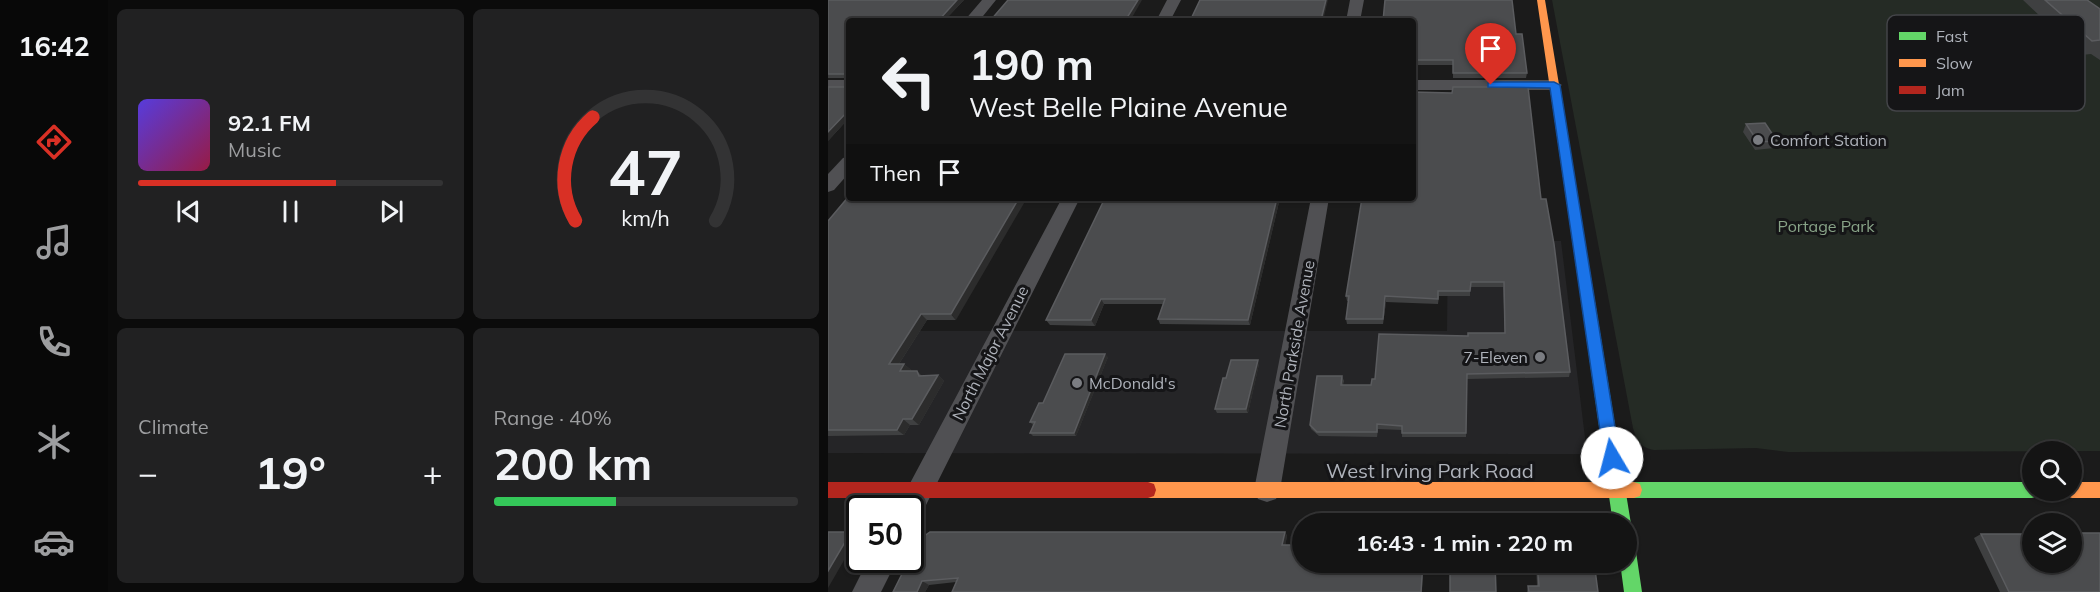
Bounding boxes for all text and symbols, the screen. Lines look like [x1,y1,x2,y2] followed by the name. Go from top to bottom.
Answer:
[1887,15,2085,111] legend
[1465,23,1516,85] pin
[1936,26,1968,46] text: Fast
[18,29,90,63] text: 16:42
[1474,32,1507,65] icon: arrive
[969,38,1094,91] text: 190 m
[870,42,948,120] icon: left
[1936,53,1973,73] text: Slow
[1936,80,1965,100] text: Jam
[969,90,1288,124] text: West Belle Plaine Avenue
[228,109,311,137] text: 92.1 FM
[33,121,75,163] icon: directions
[1770,130,1887,150] place label: Comfort Station
[608,132,683,211] text: 47
[1751,133,1765,147] marker: Comfort Station
[228,137,281,162] text: Music
[933,156,966,189] icon: arrive
[870,159,921,187] text: Then
[172,195,205,228] icon: previous
[274,195,307,228] icon: pause
[375,195,408,228] icon: next
[621,204,670,231] text: km/h
[1778,216,1875,236] park label: Portage Park
[33,221,75,263] icon: music
[1269,259,1319,429] street label: North Parkside Avenue
[947,282,1033,424] street label: North Major Avenue
[33,321,75,363] icon: phone
[1463,347,1528,367] place label: 7-Eleven
[1533,350,1547,364] marker: 7-Eleven
[1089,373,1176,393] place label: McDonald's
[1070,376,1084,390] marker: McDonald's
[494,405,612,430] text: Range · 40%
[138,414,209,439] text: Climate
[33,421,75,463] icon: climate
[1580,426,1644,490] position arrow
[494,435,652,491] text: 200 km
[2022,441,2082,573] map controls
[2022,441,2082,501] button: search
[255,444,326,500] text: 19°
[138,452,158,493] text: −
[423,452,443,493] text: +
[1326,458,1534,483] street label: West Irving Park Road
[846,495,924,573] speed limit sign: 50
[2022,513,2082,573] button: layers
[33,521,75,563] icon: car
[1356,529,1573,557] text: 16:43 · 1 min · 220 m

